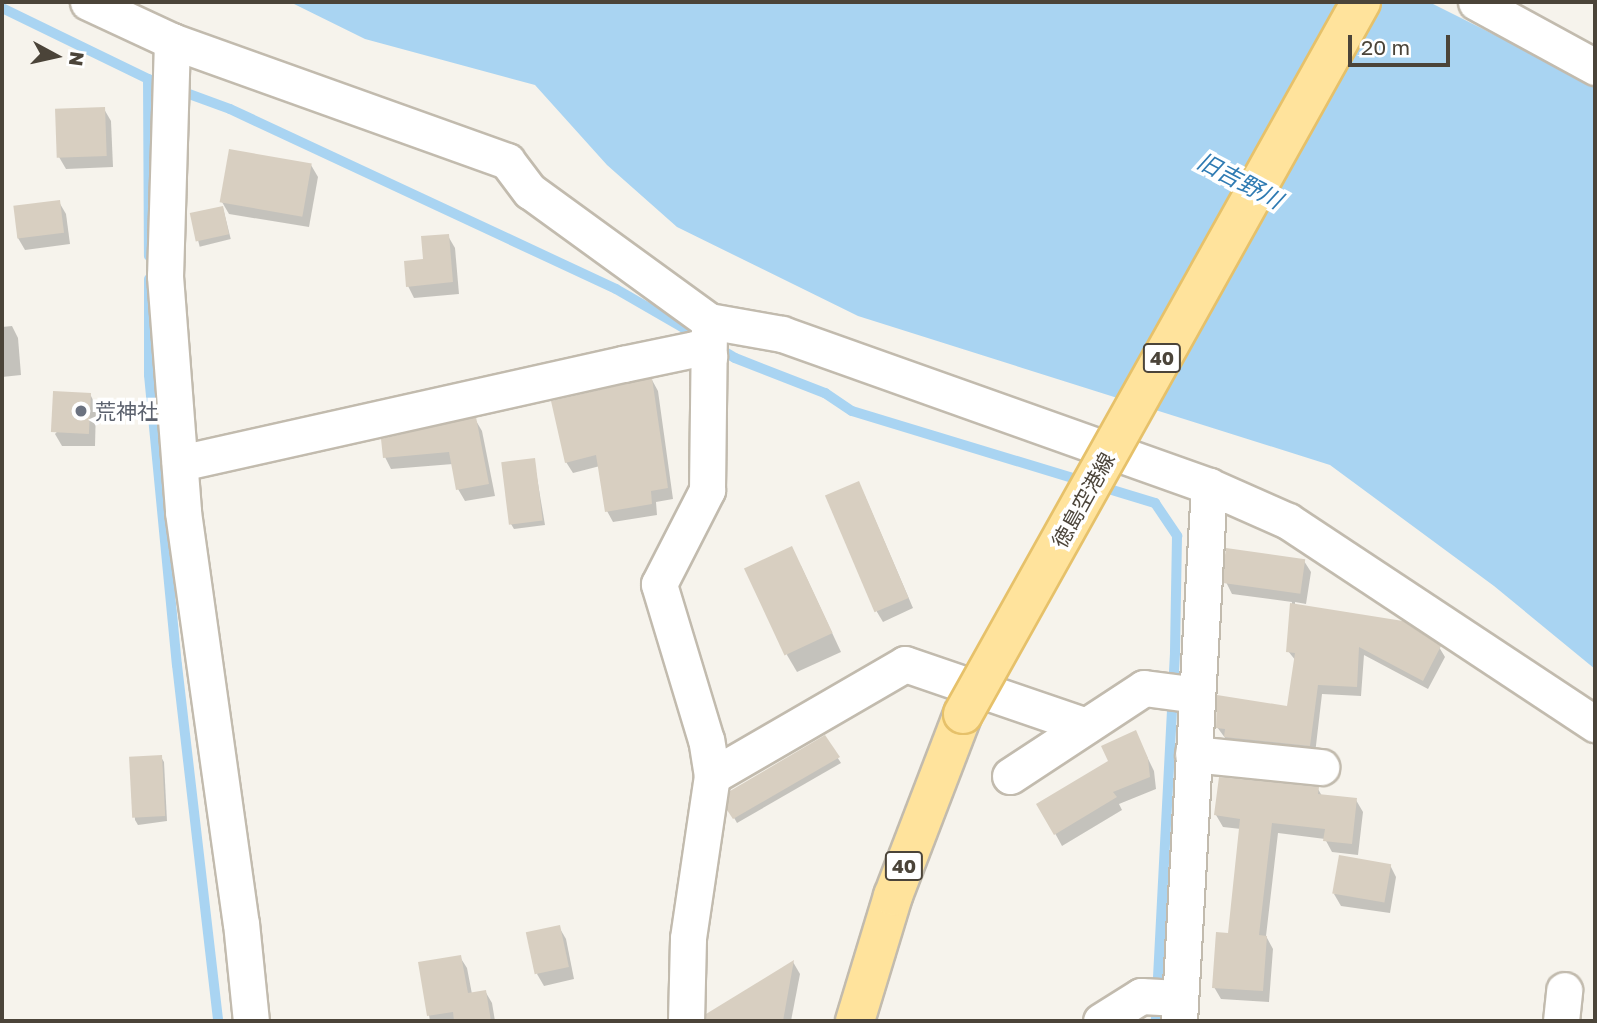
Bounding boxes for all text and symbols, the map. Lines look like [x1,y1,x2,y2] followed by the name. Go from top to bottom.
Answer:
[21,21,91,91] north arrow
[1352,21,1454,65] scale bar
[1361,34,1410,60] text: 20 m
[65,50,90,68] text: N
[1193,146,1287,214] water label: 旧吉野川
[1143,342,1181,374] road number: 40
[95,398,158,424] place label: 荒神社
[73,403,89,419] marker: 荒神社
[1047,448,1119,552] street label: 徳島空港線
[885,850,923,881] road number: 40

